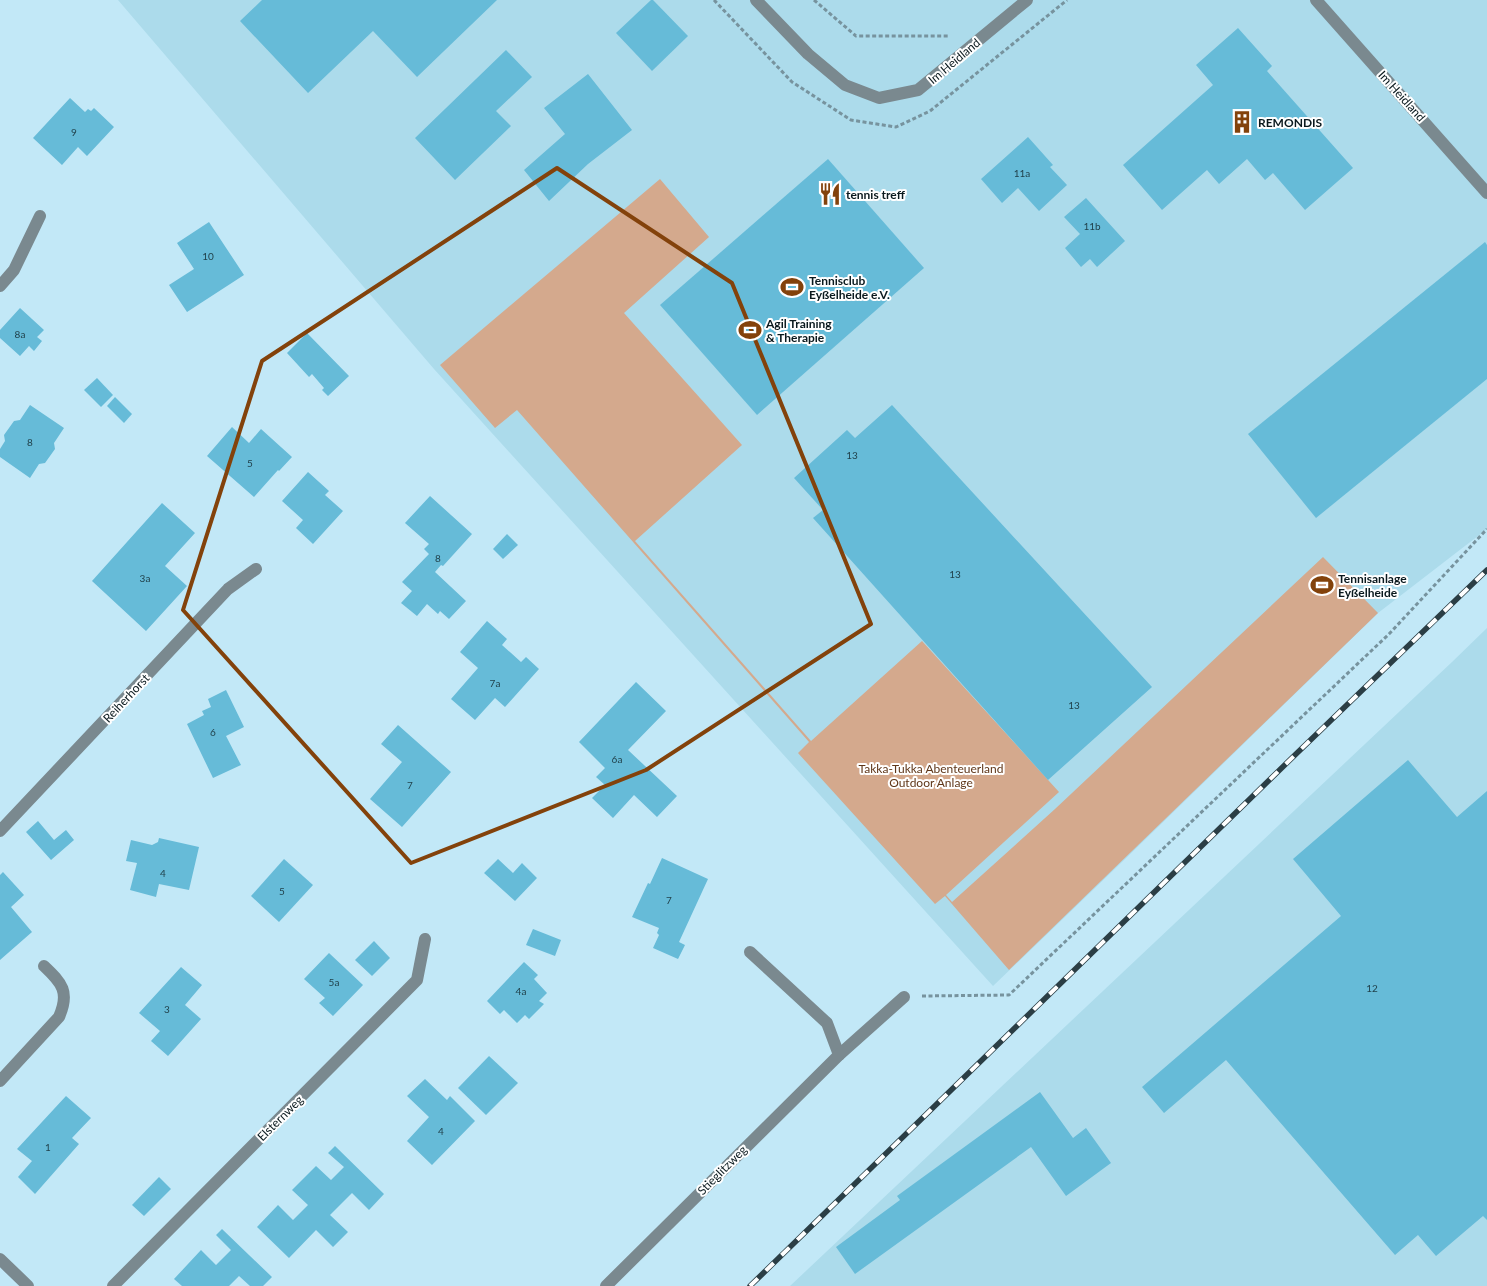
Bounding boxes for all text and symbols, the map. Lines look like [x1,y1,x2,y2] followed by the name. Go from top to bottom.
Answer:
[925,35,983,87] street label: Im Heidland
[1375,67,1429,125] street label: Im Heidland
[1229,109,1255,135] building icon: REMONDIS
[1258,115,1323,130] place label: REMONDIS
[71,126,77,138] house number: 9
[1014,167,1030,179] house number: 11a
[817,181,843,207] restaurant icon: tennis treff
[846,187,906,202] place label: tennis treff
[1083,220,1101,232] house number: 11b
[202,250,214,262] house number: 10
[809,273,890,302] place label: Tennisclub Eyßelheide e.V.
[779,274,805,300] sports icon: Tennisclub Eyßelheide e.V.
[765,316,832,345] place label: Agil Training & Therapie
[737,317,763,343] sports icon: Agil Training & Therapie
[15,328,25,340] house number: 8a
[27,436,33,448] house number: 8
[846,449,858,461] house number: 13
[247,457,253,469] house number: 5
[435,552,441,564] house number: 8
[949,568,961,580] house number: 13
[1338,571,1407,600] place label: Tennisanlage Eyßelheide
[140,572,150,584] house number: 3a
[1309,572,1335,598] sports icon: Tennisanlage Eyßelheide
[100,670,153,725] street label: Reiherhorst
[490,677,500,689] house number: 7a
[1068,699,1080,711] house number: 13
[210,726,216,738] house number: 6
[612,753,622,765] house number: 6a
[859,761,1003,790] park label: Takka-Tukka Abenteuerland Outdoor Anlage
[407,779,413,791] house number: 7
[160,867,166,879] house number: 4
[279,885,285,897] house number: 5
[666,894,672,906] house number: 7
[329,976,339,988] house number: 5a
[1366,982,1378,994] house number: 12
[516,985,526,997] house number: 4a
[164,1003,170,1015] house number: 3
[254,1092,306,1144] street label: Elsternweg
[438,1125,444,1137] house number: 4
[45,1141,51,1153] house number: 1
[694,1142,750,1198] street label: Stieglitzweg

